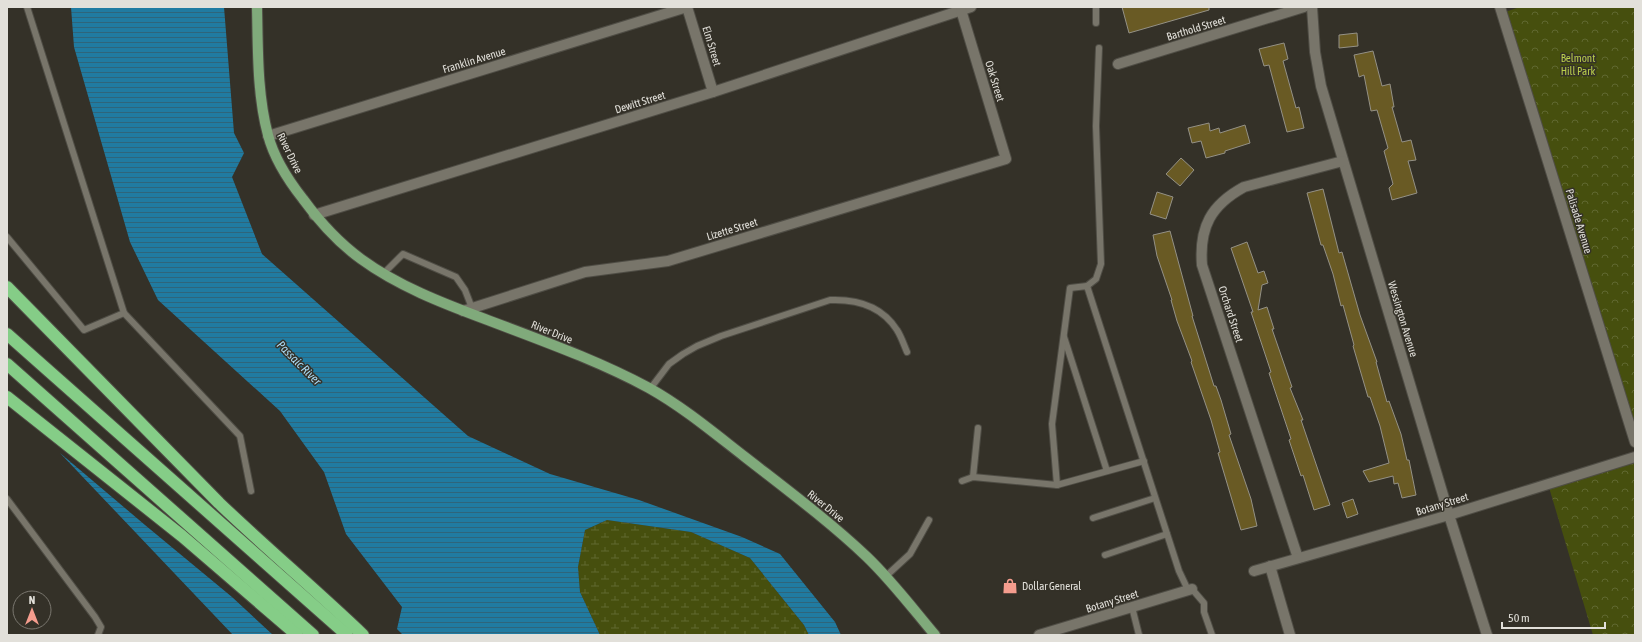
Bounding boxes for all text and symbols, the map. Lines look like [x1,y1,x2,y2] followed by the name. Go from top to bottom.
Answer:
[1165,13,1227,43] street label: Barthold Street
[700,25,724,67] street label: Elm Street
[441,45,507,75] street label: Franklin Avenue
[1561,52,1595,77] park label: Belmont Hill Park
[983,59,1007,103] street label: Oak Street
[613,89,667,115] street label: Dewitt Street
[275,131,305,175] street label: River Drive
[1563,187,1595,255] street label: Palisade Avenue
[705,216,759,242] street label: Lizette Street
[1386,280,1420,358] street label: Wessington Avenue
[1216,284,1246,344] street label: Orchard Street
[530,318,574,346] street label: River Drive
[274,338,324,388] water label: Passaic River
[805,488,847,524] street label: River Drive
[1414,490,1470,518] street label: Botany Street
[1001,577,1019,595] shop icon: Dollar General
[1022,580,1081,592] place label: Dollar General
[1084,587,1140,615] street label: Botany Street
[12,590,52,630] north arrow
[29,594,35,606] text: N
[1502,604,1605,630] scale bar
[1508,611,1530,625] text: 50 m

